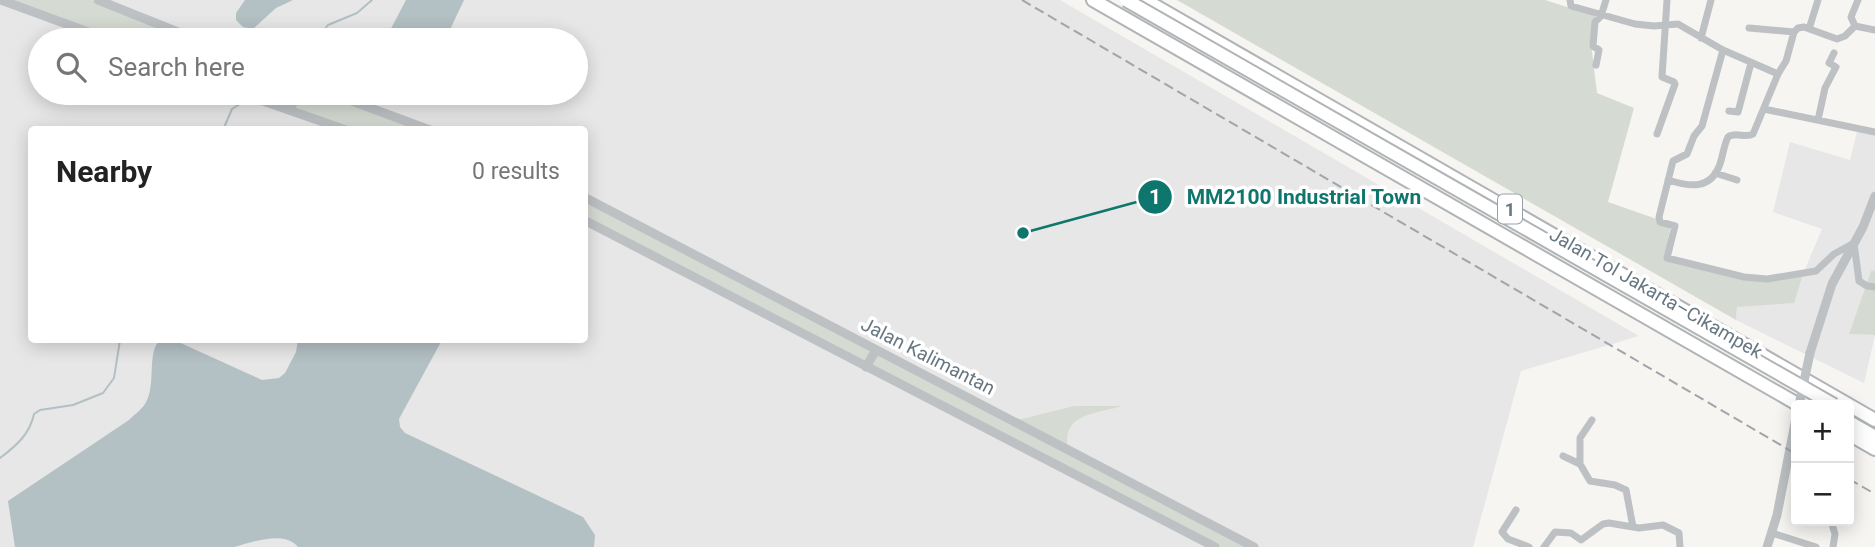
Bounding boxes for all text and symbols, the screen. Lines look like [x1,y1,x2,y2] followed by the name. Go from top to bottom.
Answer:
[28,28,588,105] search box
[52,48,90,86] icon: search
[108,52,245,82] text: Search here
[56,154,152,189] text: Nearby
[472,158,560,185] text: 0 results
[1137,176,1436,218] callout: MM2100 Industrial Town
[1149,185,1161,209] text: 1
[1187,185,1421,209] text: MM2100 Industrial Town
[1498,194,1522,224] road number: 1
[1546,223,1767,364] street label: Jalan Tol Jakarta–Cikampek
[857,312,999,400] street label: Jalan Kalimantan
[1791,400,1854,526] map controls
[1791,400,1854,463] button: +
[1791,463,1854,526] button: −

